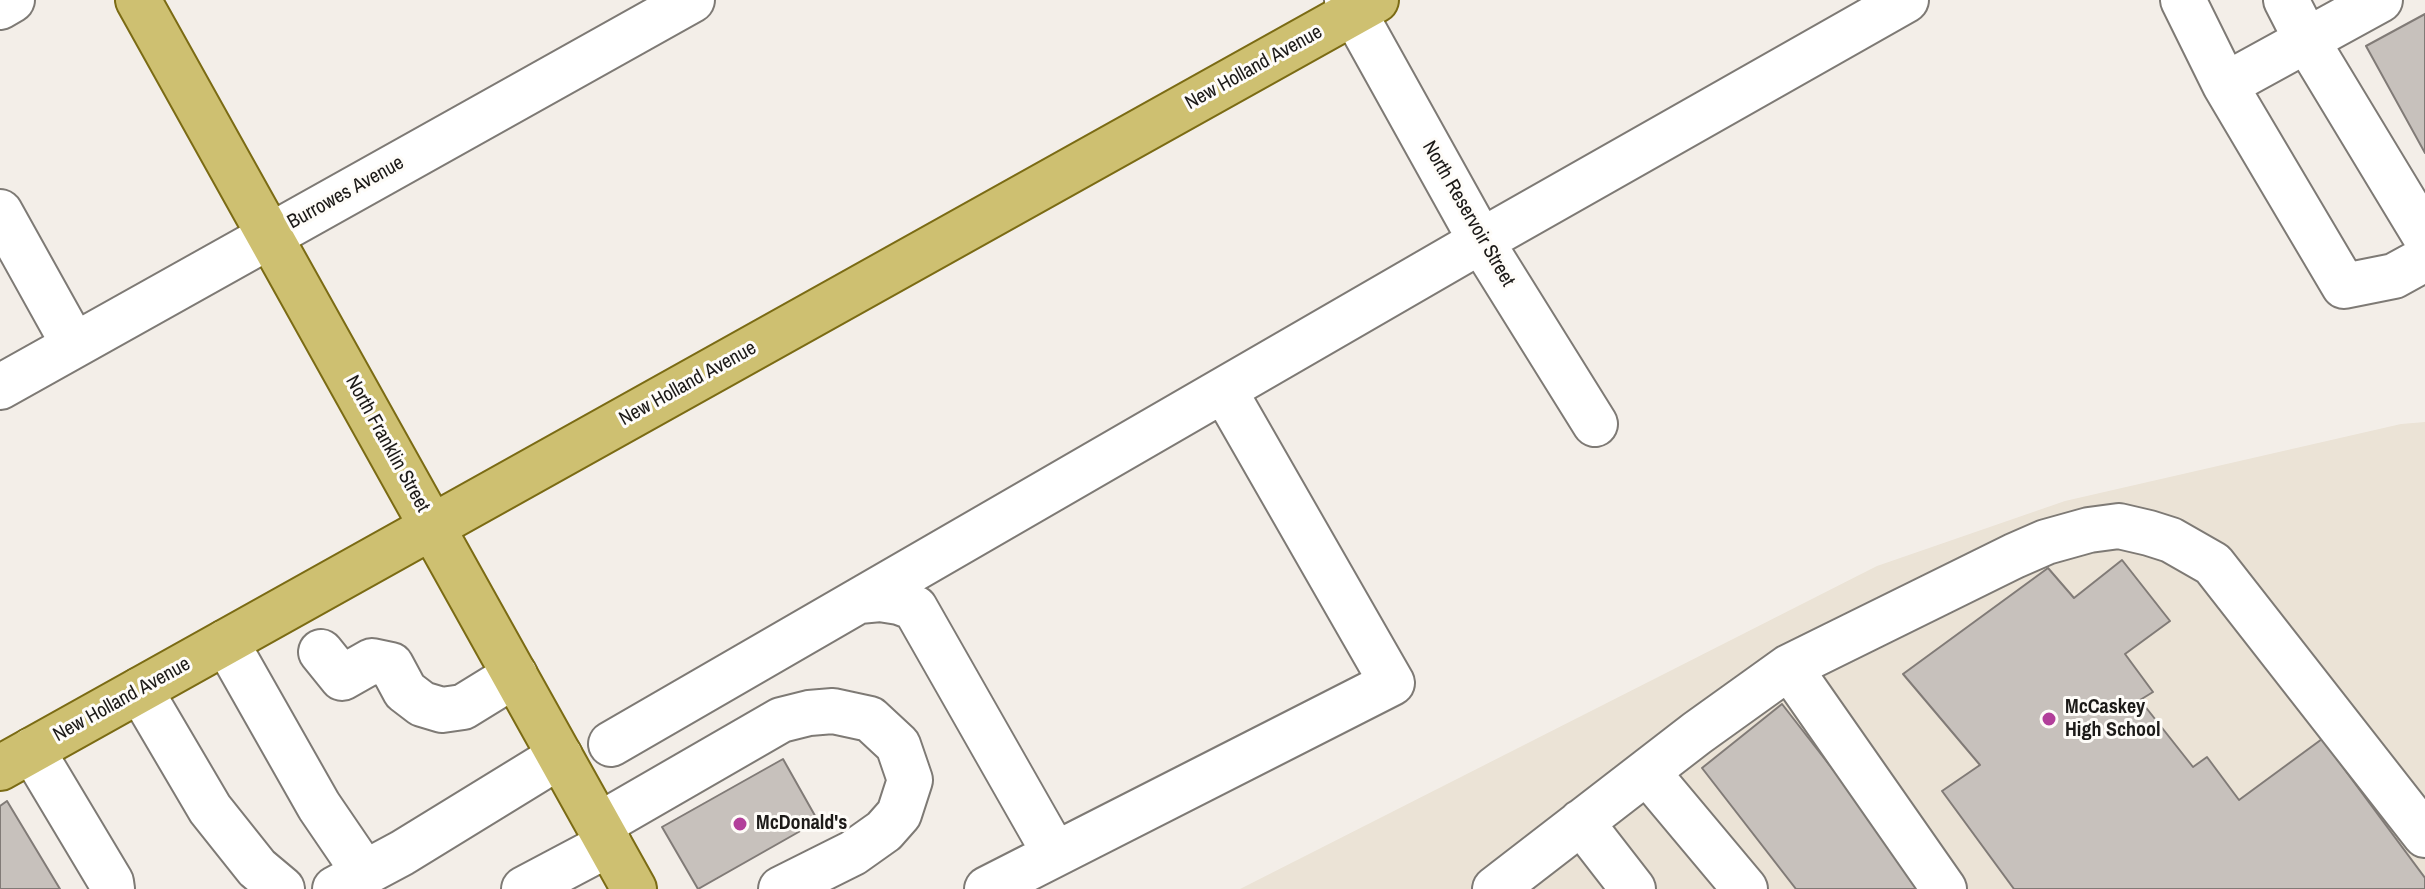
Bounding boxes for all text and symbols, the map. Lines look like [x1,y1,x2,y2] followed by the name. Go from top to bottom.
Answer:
[1181,20,1327,116] street label: New Holland Avenue
[1417,137,1519,291] street label: North Reservoir Street
[284,151,408,235] street label: Burrowes Avenue
[615,336,761,432] street label: New Holland Avenue
[340,372,434,516] street label: North Franklin Street
[49,652,195,748] street label: New Holland Avenue
[2065,696,2161,743] place label: McCaskey High School
[2040,710,2058,728] marker: McCaskey High School
[756,812,847,836] place label: McDonald's
[731,815,749,833] marker: McDonald's

